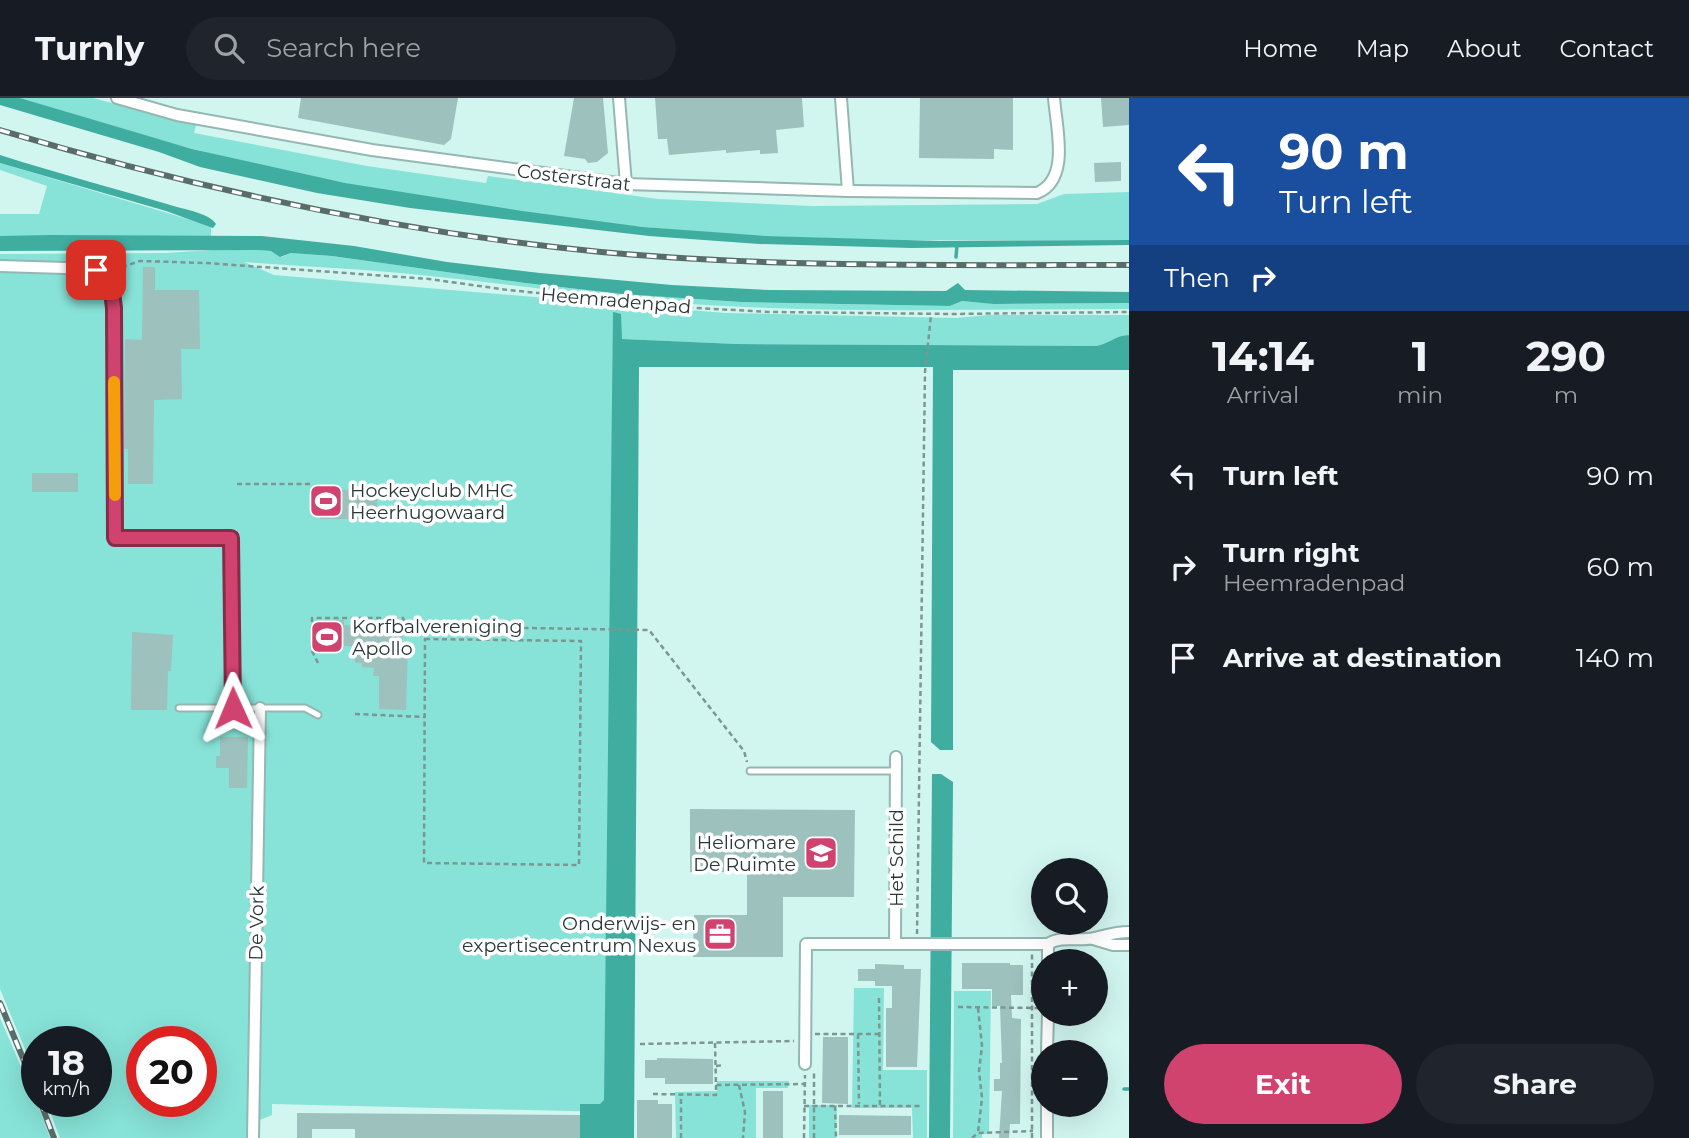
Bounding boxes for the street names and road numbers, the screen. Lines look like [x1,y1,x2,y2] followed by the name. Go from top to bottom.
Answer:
[516,159,632,196] street label: Costerstraat
[540,282,692,319] street label: Heemradenpad
[885,809,908,907] street label: Het Schild
[244,885,269,961] street label: De Vork

